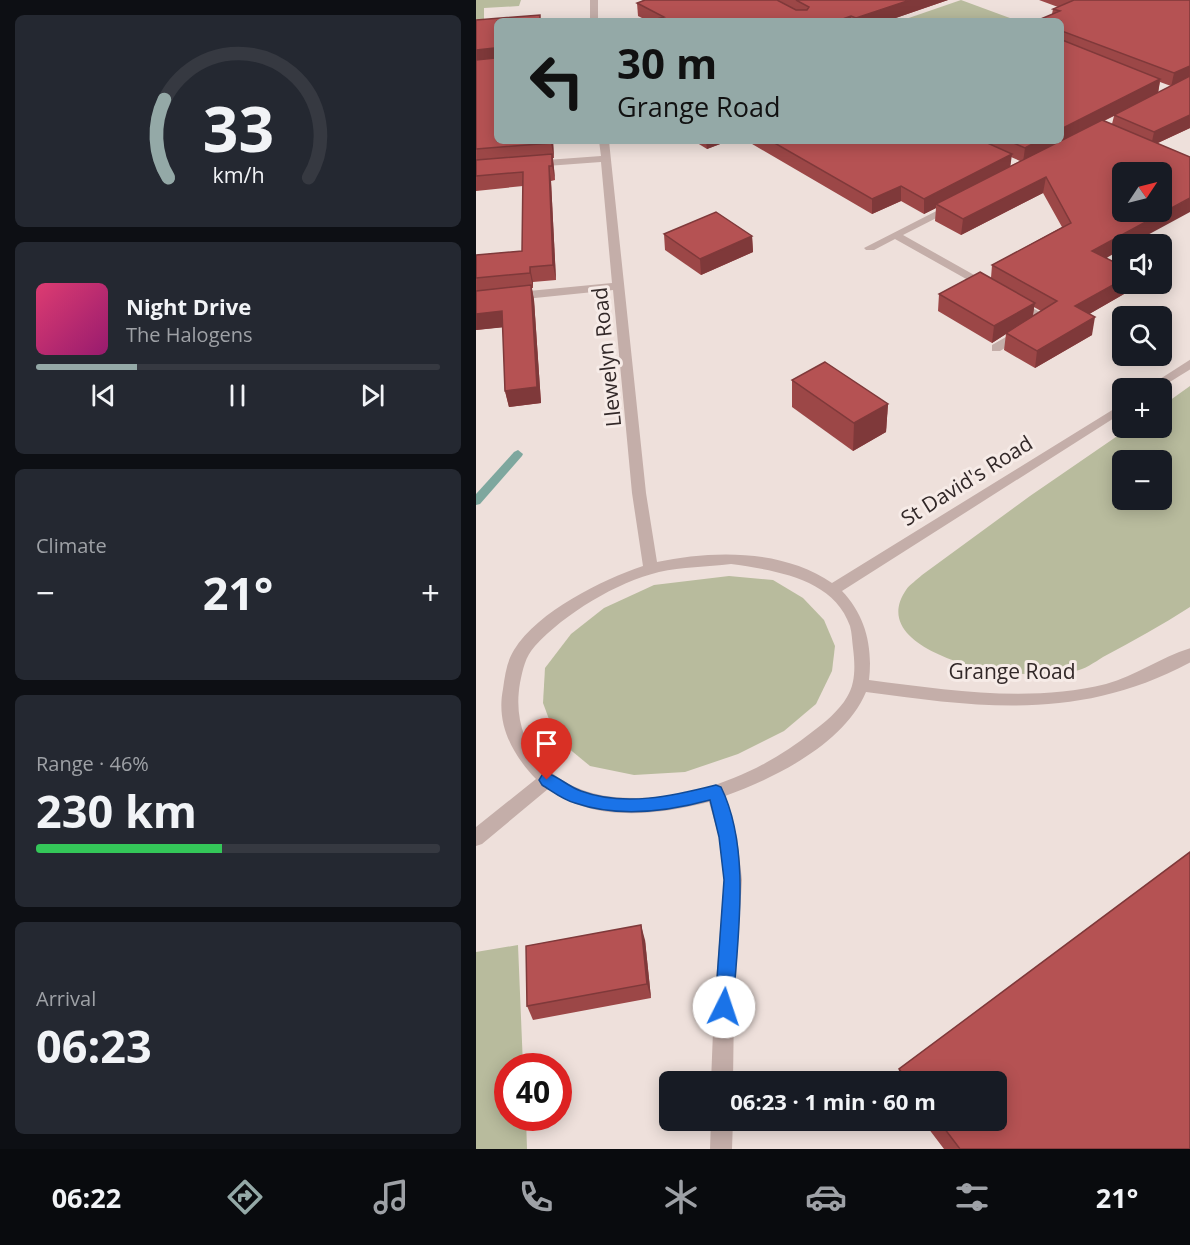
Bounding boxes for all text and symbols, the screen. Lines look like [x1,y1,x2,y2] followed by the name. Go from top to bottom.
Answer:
[617,34,717,91] text: 30 m
[518,42,596,120] icon: left
[202,85,274,170] text: 33
[617,88,781,125] text: Grange Road
[212,160,264,189] text: km/h
[1112,162,1172,222] north arrow
[1112,162,1172,510] map controls
[1112,234,1172,294] button: sound
[585,286,627,428] street label: Llewelyn Road
[126,291,251,321] text: Night Drive
[1112,306,1172,366] button: search
[126,321,253,348] text: The Halogens
[1112,378,1172,438] button: +
[87,379,120,412] icon: previous
[221,379,254,412] icon: pause
[356,379,389,412] icon: next
[895,428,1038,532] street label: St David's Road
[1112,450,1172,510] button: −
[36,532,107,559] text: Climate
[203,562,273,623] text: 21°
[36,570,55,615] text: −
[421,570,440,615] text: +
[948,657,1076,685] street label: Grange Road
[521,718,572,780] pin
[530,727,563,760] icon: arrive
[36,750,149,777] text: Range · 46%
[36,780,197,841] text: 230 km
[692,975,756,1039] position arrow
[36,985,96,1012] text: Arrival
[36,1015,152,1076] text: 06:23
[494,1053,572,1131] speed limit sign: 40
[730,1086,936,1116] text: 06:23 · 1 min · 60 m
[224,1176,266,1218] icon: directions
[370,1176,412,1218] icon: music
[515,1176,557,1218] icon: phone
[660,1176,702,1218] icon: climate
[805,1176,847,1218] icon: car
[951,1176,993,1218] icon: filters
[52,1179,121,1216] text: 06:22
[1096,1179,1138,1216] text: 21°

